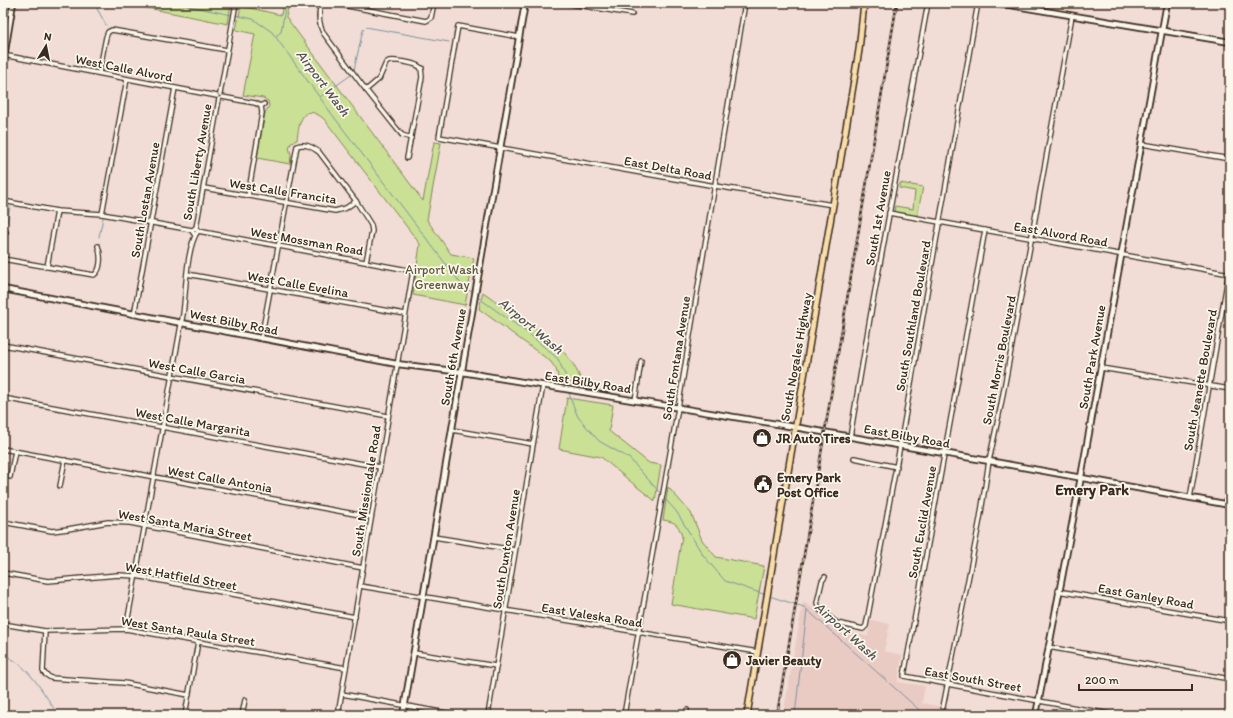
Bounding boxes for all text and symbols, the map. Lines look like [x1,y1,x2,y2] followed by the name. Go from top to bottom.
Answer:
[26,26,66,66] north arrow
[43,30,52,44] text: N
[292,46,354,120] water label: Airport Wash
[74,51,174,85] street label: West Calle Alvord
[179,103,215,221] street label: South Liberty Avenue
[127,141,163,259] street label: South Lostan Avenue
[623,153,713,183] street label: East Delta Road
[862,169,894,267] street label: South 1st Avenue
[228,175,338,207] street label: West Calle Francita
[1013,218,1109,250] street label: East Alvord Road
[249,224,365,258] street label: West Mossman Road
[892,239,934,393] street label: South Southland Boulevard
[405,262,479,292] park label: Airport Wash Greenway
[246,268,350,300] street label: West Calle Evelina
[777,291,815,423] street label: South Nogales Highway
[495,294,567,358] water label: Airport Wash
[979,294,1019,426] street label: South Morris Boulevard
[659,295,693,421] street label: South Fontana Avenue
[1075,304,1109,410] street label: South Park Avenue
[188,306,280,338] street label: West Bilby Road
[437,307,469,407] street label: South 6th Avenue
[1180,308,1220,452] street label: South Jeanette Boulevard
[147,355,247,387] street label: West Calle Garcia
[544,368,632,396] street label: East Bilby Road
[134,404,252,440] street label: West Calle Margarita
[863,421,951,451] street label: East Bilby Road
[348,424,384,558] street label: South Missiondale Road
[751,427,773,449] shop icon: JR Auto Tires
[775,431,851,446] place label: JR Auto Tires
[167,462,274,496] street label: West Calle Antonia
[905,464,939,580] street label: South Euclid Avenue
[777,470,841,500] place label: Emery Park Post Office
[752,473,774,495] public building icon: Emery Park Post Office
[1055,481,1129,500] district label: Emery Park
[489,488,523,610] street label: South Dunton Avenue
[117,506,253,544] street label: West Santa Maria Street
[124,559,238,593] street label: West Hatfield Street
[1097,580,1195,612] street label: East Ganley Road
[811,598,881,664] water label: Airport Wash
[540,600,644,630] street label: East Valeska Road
[120,613,256,649] street label: West Santa Paula Street
[721,649,743,671] shop icon: Javier Beauty
[745,653,822,669] place label: Javier Beauty
[923,663,1023,695] street label: East South Street
[1079,666,1192,692] scale bar
[1085,673,1119,687] text: 200 m

